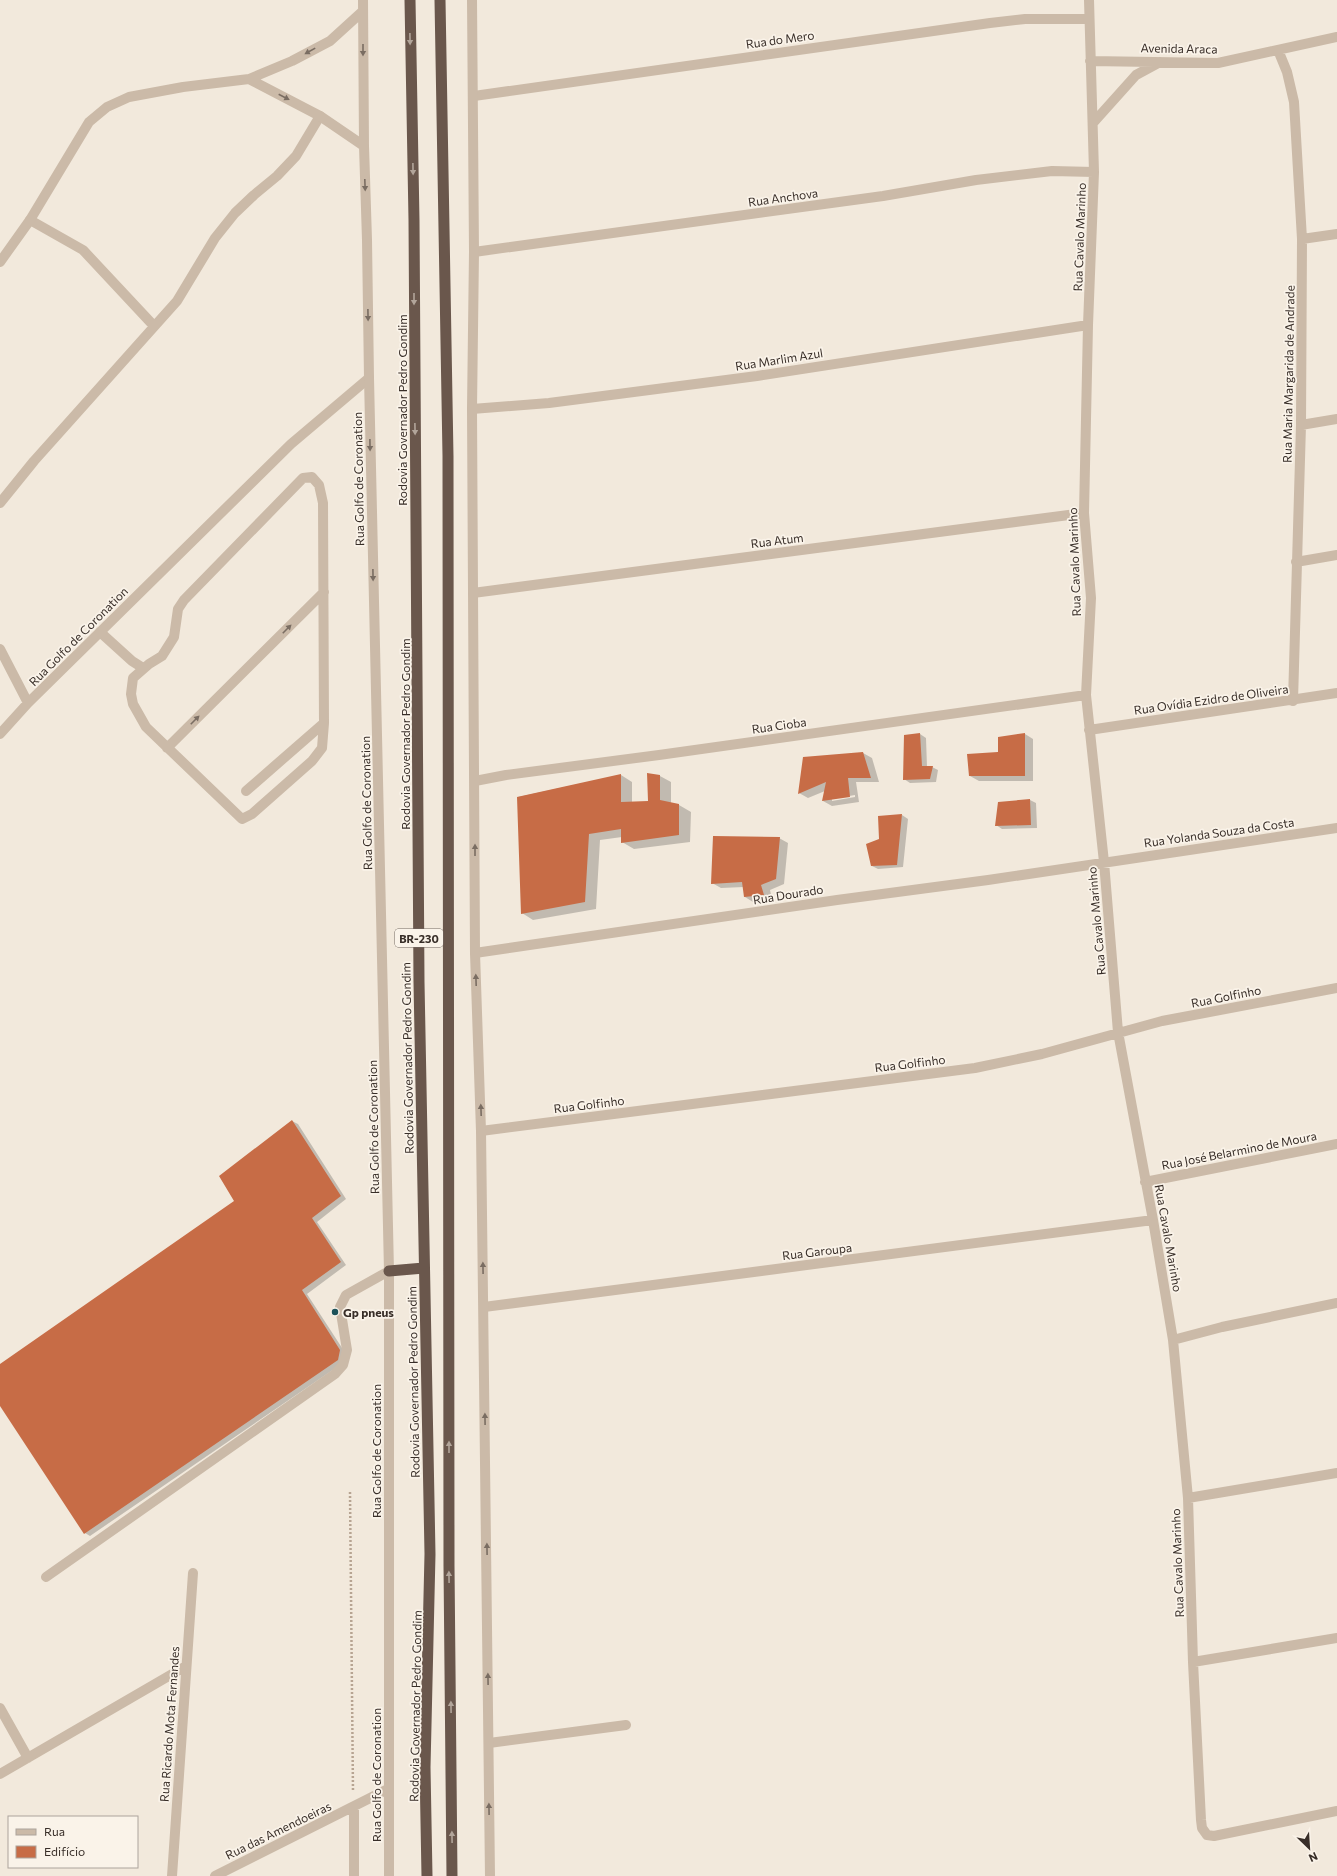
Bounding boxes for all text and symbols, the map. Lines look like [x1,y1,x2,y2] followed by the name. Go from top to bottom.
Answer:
[745,27,815,51] street label: Rua do Mero
[407,33,413,46] one-way arrow
[1140,40,1218,56] street label: Avenida Araca
[360,44,366,57] one-way arrow
[305,48,316,55] one-way arrow
[278,94,290,101] one-way arrow
[410,163,416,176] one-way arrow
[362,179,368,192] one-way arrow
[1070,182,1088,292] street label: Rua Cavalo Marinho
[747,185,819,209] street label: Rua Anchova
[1279,285,1297,463] street label: Rua Maria Margarida de Andrade
[411,293,417,306] one-way arrow
[365,309,371,322] one-way arrow
[395,314,409,506] street label: Rodovia Governador Pedro Gondim
[734,345,824,373] street label: Rua Marlim Azul
[350,412,366,546] street label: Rua Golfo de Coronation
[412,423,418,436] one-way arrow
[367,439,373,452] one-way arrow
[1065,507,1083,617] street label: Rua Cavalo Marinho
[750,530,804,550] street label: Rua Atum
[370,569,377,581] one-way arrow
[26,584,130,688] street label: Rua Golfo de Coronation
[282,624,292,633] one-way arrow
[398,638,412,830] street label: Rodovia Governador Pedro Gondim
[1133,681,1289,717] street label: Rua Ovídia Ezidro de Oliveira
[751,714,807,736] street label: Rua Cioba
[190,715,200,725] one-way arrow
[358,736,374,870] street label: Rua Golfo de Coronation
[1143,815,1295,849] street label: Rua Yolanda Souza da Costa
[472,843,478,856] one-way arrow
[1084,866,1108,976] street label: Rua Cavalo Marinho
[752,882,824,906] street label: Rua Dourado
[395,929,443,947] road number: BR-230
[398,962,416,1154] street label: Rodovia Governador Pedro Gondim
[473,973,479,986] one-way arrow
[1190,982,1262,1010] street label: Rua Golfinho
[874,1052,946,1074] street label: Rua Golfinho
[365,1060,381,1194] street label: Rua Golfo de Coronation
[553,1093,625,1115] street label: Rua Golfinho
[477,1104,484,1116] one-way arrow
[1160,1128,1318,1173] street label: Rua José Belarmino de Moura
[1153,1183,1185,1293] street label: Rua Cavalo Marinho
[781,1240,853,1262] street label: Rua Garoupa
[480,1261,486,1274] one-way arrow
[404,1286,422,1478] street label: Rodovia Governador Pedro Gondim
[343,1305,394,1319] place label: Gp pneus
[330,1307,340,1317] marker: Gp pneus
[369,1384,383,1518] street label: Rua Golfo de Coronation
[482,1412,488,1425] one-way arrow
[446,1440,452,1453] one-way arrow
[1168,1508,1186,1618] street label: Rua Cavalo Marinho
[483,1543,490,1555] one-way arrow
[446,1570,452,1583] one-way arrow
[406,1610,424,1802] street label: Rodovia Governador Pedro Gondim
[157,1646,181,1802] street label: Rua Ricardo Mota Fernandes
[485,1672,491,1685] one-way arrow
[447,1701,454,1713] one-way arrow
[369,1708,383,1842] street label: Rua Golfo de Coronation
[223,1798,333,1862] street label: Rua das Amendoeiras
[486,1803,493,1815] one-way arrow
[8,1816,138,1868] legend
[44,1824,65,1838] text: Rua
[1289,1828,1329,1868] north arrow
[449,1830,455,1843] one-way arrow
[44,1844,85,1858] text: Edifício
[1307,1850,1320,1865] text: N

